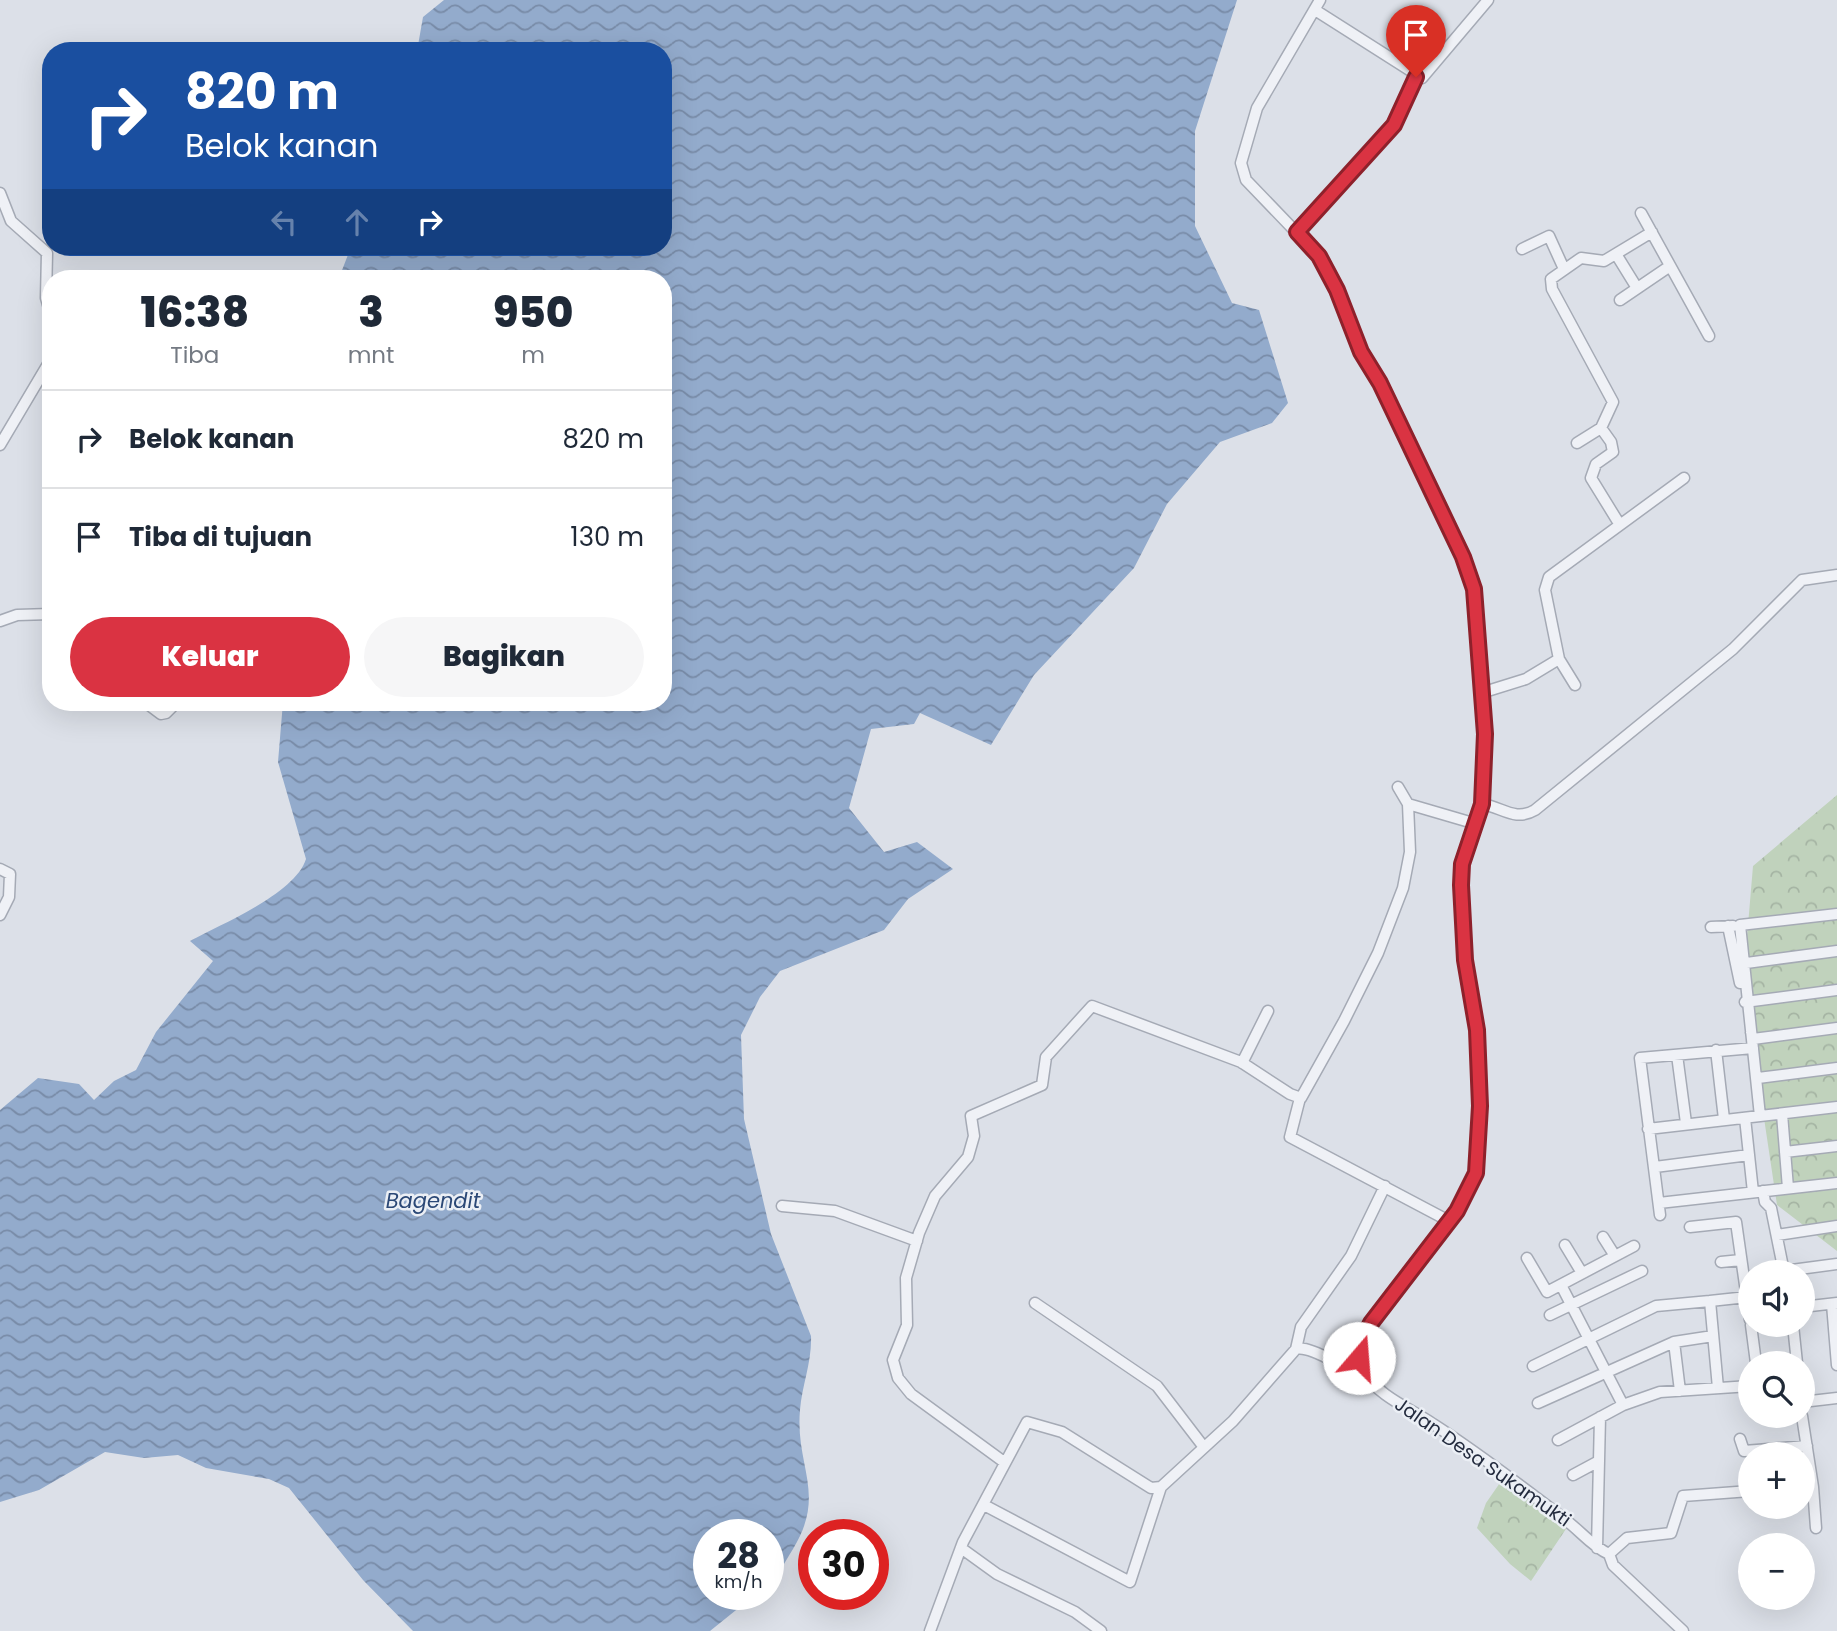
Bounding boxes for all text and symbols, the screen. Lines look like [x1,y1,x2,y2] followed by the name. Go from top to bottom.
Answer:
[1386,5,1446,77] pin
[1397,16,1435,54] icon: arrive
[185,58,339,126] text: 820 m
[70,70,161,161] icon: right
[185,123,379,168] text: Belok kanan
[265,203,303,241] icon: left
[338,203,376,241] icon: ahead
[411,203,449,241] icon: right
[140,283,249,342] text: 16:38
[358,283,384,342] text: 3
[493,283,573,342] text: 950
[170,339,219,371] text: Tiba
[348,339,394,371] text: mnt
[521,339,545,371] text: m
[70,420,108,458] icon: right
[129,421,294,457] text: Belok kanan
[563,421,644,457] text: 820 m
[70,518,108,556] icon: arrive
[129,519,312,555] text: Tiba di tujuan
[570,519,644,555] text: 130 m
[70,617,350,697] button: Keluar
[364,617,644,697] button: Bagikan
[386,1186,481,1215] water label: Bagendit
[1738,1260,1815,1610] map controls
[1738,1260,1815,1337] button: sound
[1322,1321,1396,1395] position arrow
[1738,1351,1815,1428] button: search
[1389,1391,1577,1533] street label: Jalan Desa Sukamukti
[1738,1442,1815,1519] button: +
[798,1519,889,1610] speed limit sign: 30
[717,1531,760,1580] text: 28
[1738,1533,1815,1610] button: −
[715,1569,762,1594] text: km/h

